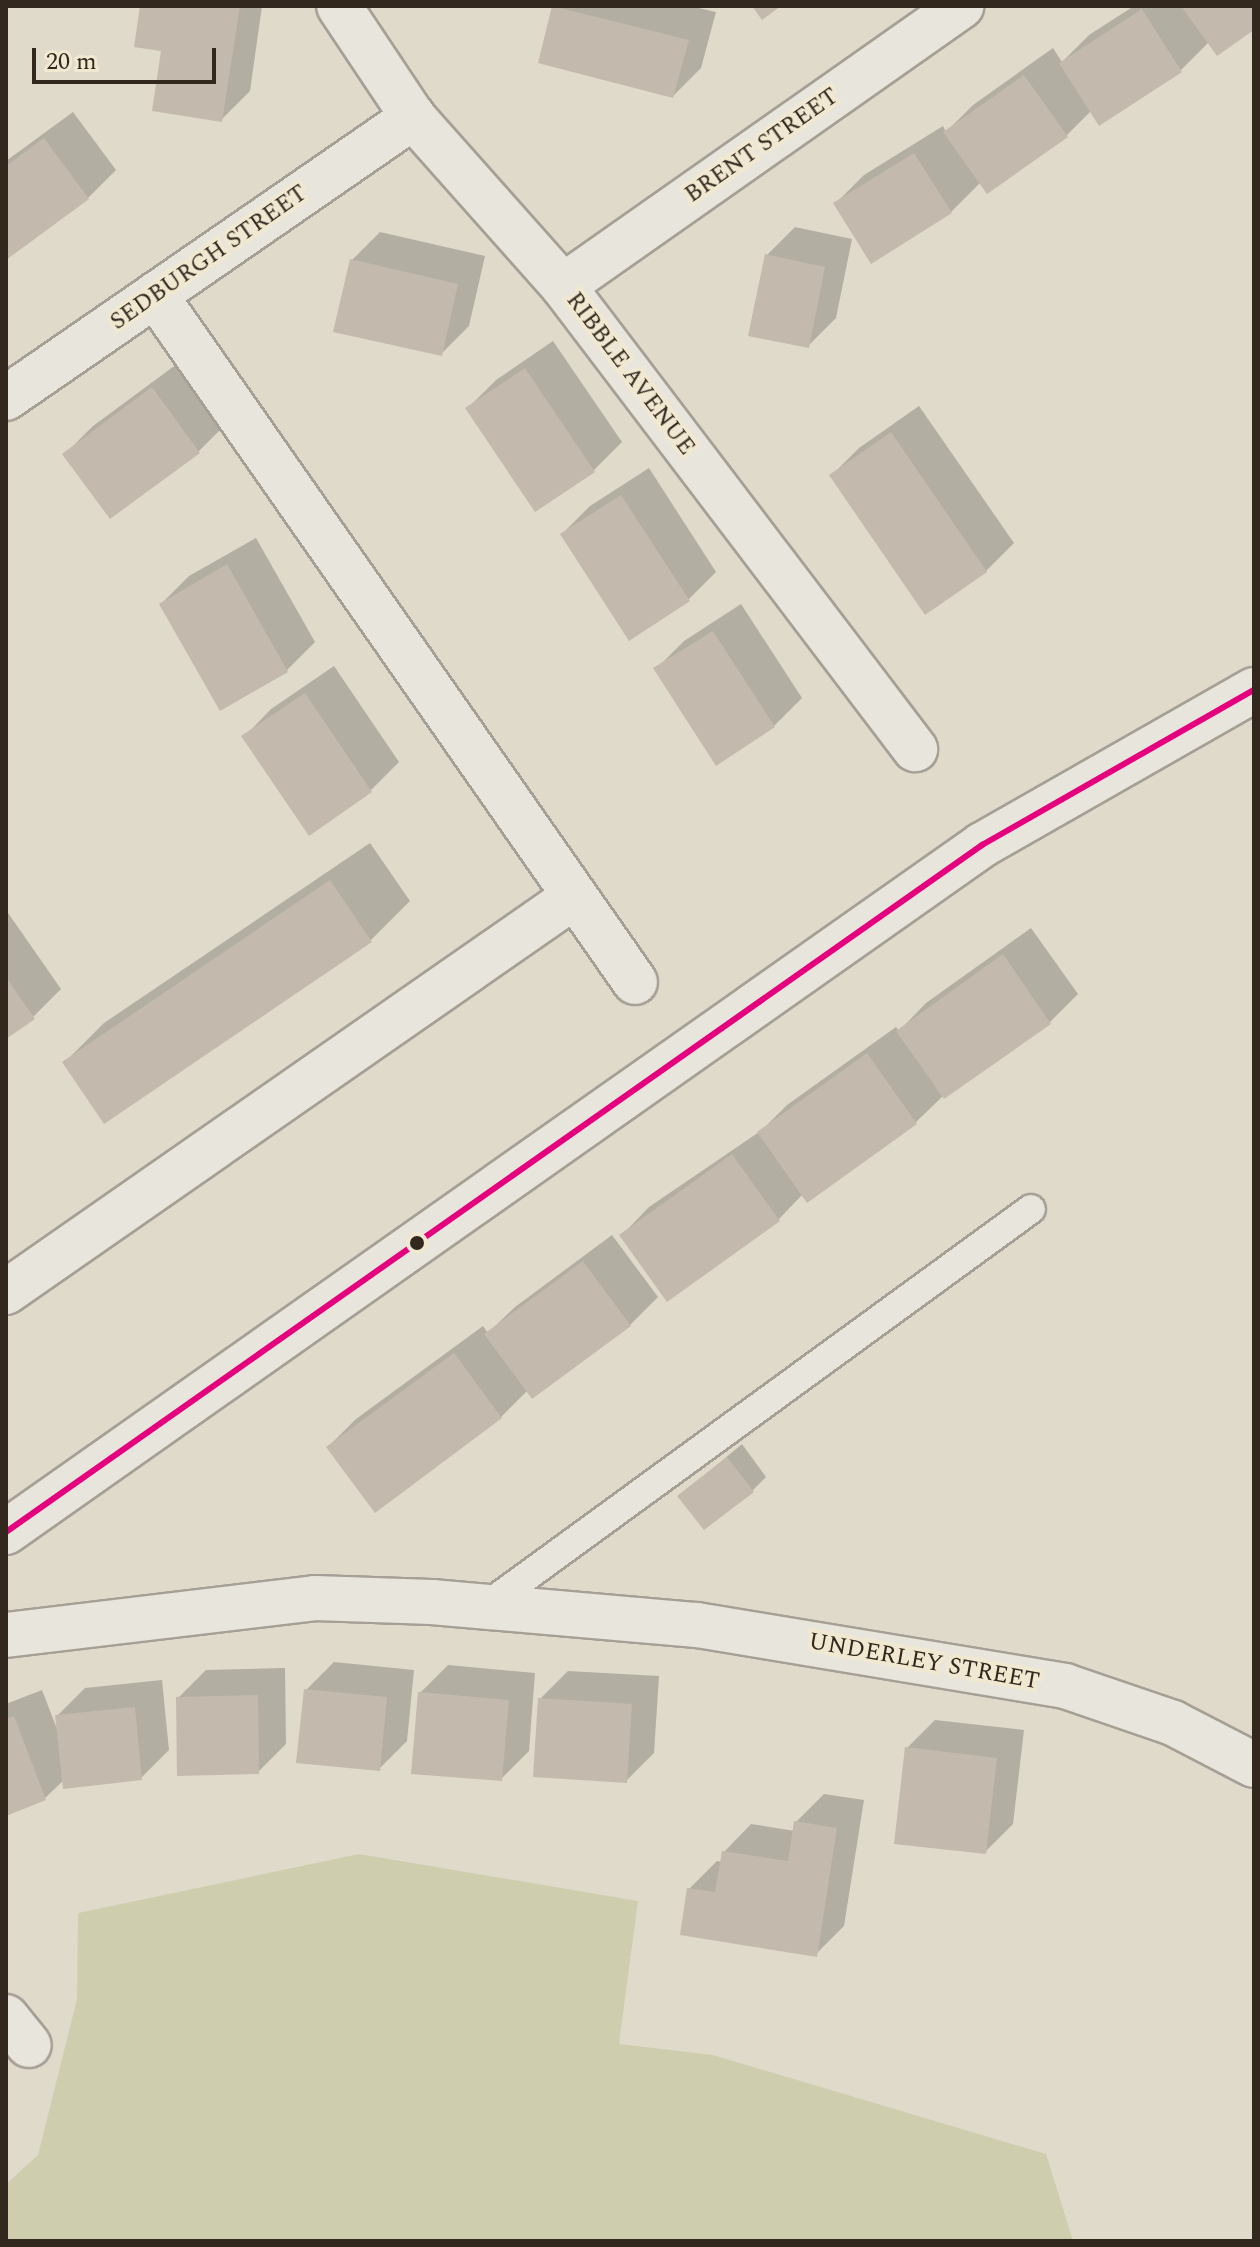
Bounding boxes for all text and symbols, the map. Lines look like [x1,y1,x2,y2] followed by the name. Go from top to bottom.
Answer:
[36,32,220,82] scale bar
[46,44,97,80] text: 20 m
[680,82,844,210] street label: BRENT STREET
[105,179,313,337] street label: SEDBURGH STREET
[559,287,701,461] street label: RIBBLE AVENUE
[409,1235,425,1251] unlabelled marker
[806,1627,1042,1697] street label: UNDERLEY STREET

